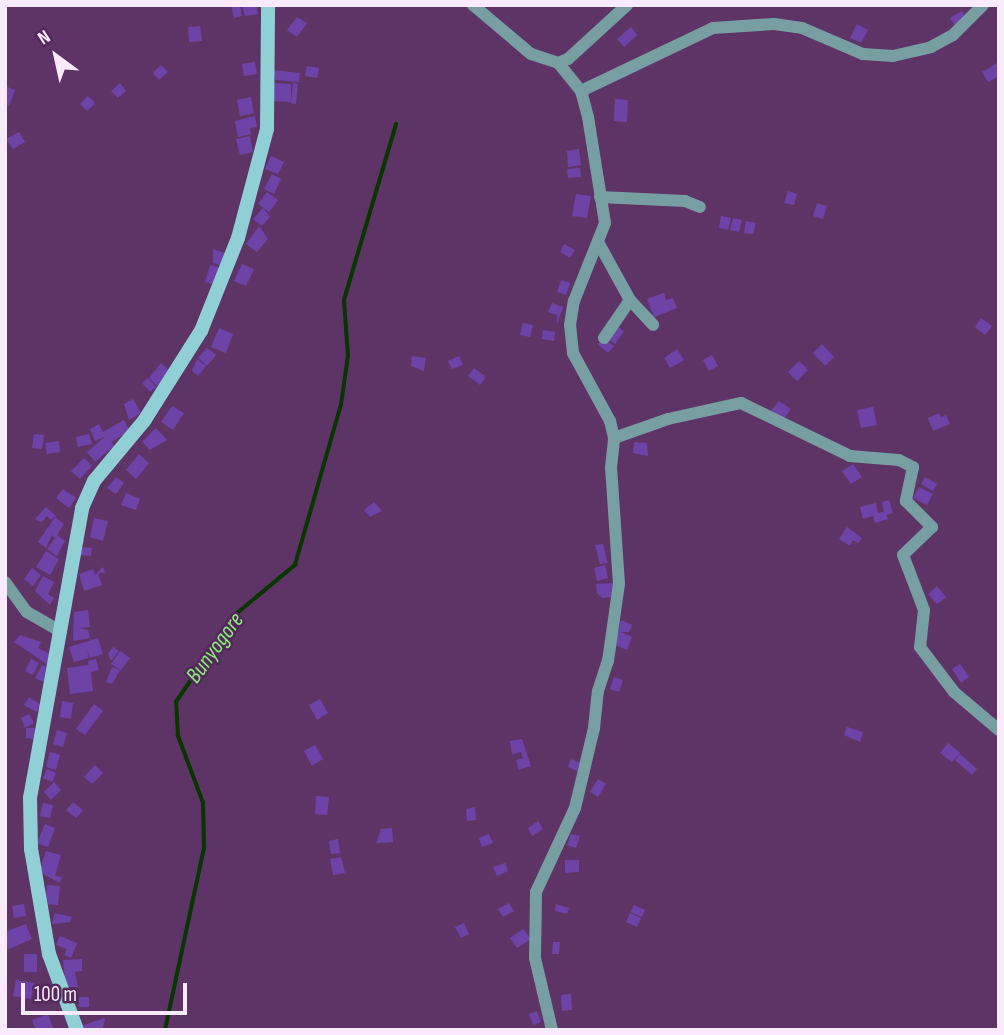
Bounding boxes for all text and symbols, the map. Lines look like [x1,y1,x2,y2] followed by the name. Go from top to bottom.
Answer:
[21,21,91,91] north arrow
[34,26,55,50] text: N
[180,607,250,689] water label: Bunyogore
[24,968,191,1012] scale bar
[34,982,77,1007] text: 100 m

